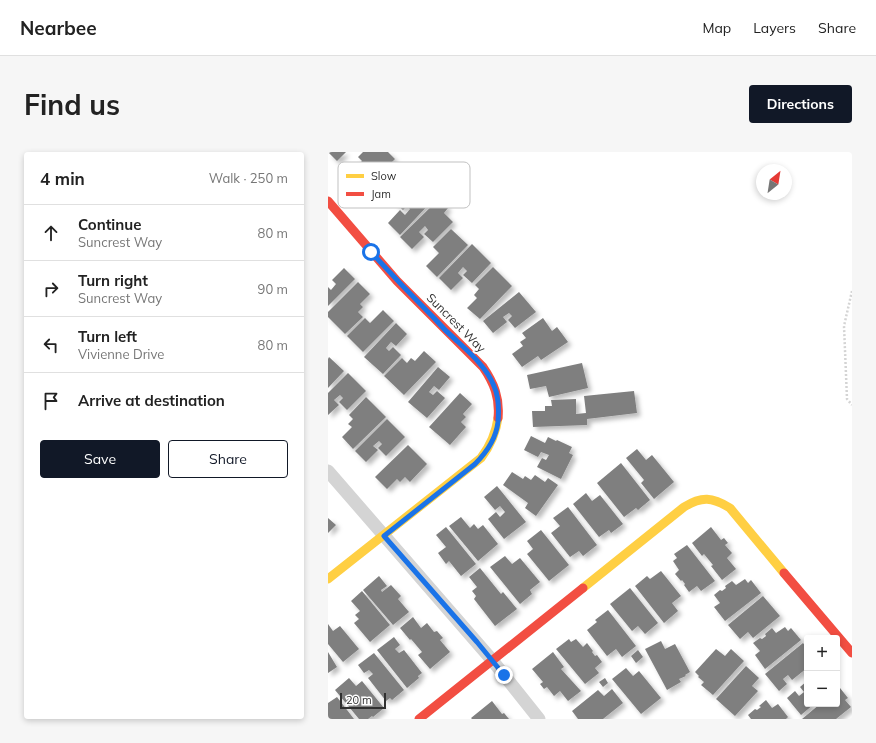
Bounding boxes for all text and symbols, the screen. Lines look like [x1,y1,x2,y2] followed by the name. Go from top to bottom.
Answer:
[20,16,97,40] text: Nearbee
[702,19,731,37] text: Map
[753,19,796,37] text: Layers
[818,19,856,37] text: Share
[749,85,852,123] button: Directions
[24,87,120,122] text: Find us
[338,162,470,208] legend
[756,164,792,200] north arrow
[40,168,85,189] text: 4 min
[371,169,397,183] text: Slow
[209,170,288,186] text: Walk · 250 m
[371,187,391,201] text: Jam
[78,215,141,234] text: Continue
[40,222,62,244] icon: ahead
[258,225,288,241] text: 80 m
[78,234,162,250] text: Suncrest Way
[362,243,380,261] route start
[78,271,148,290] text: Turn right
[40,278,62,300] icon: right
[258,281,288,297] text: 90 m
[78,290,162,306] text: Suncrest Way
[424,290,490,356] street label: Suncrest Way
[78,327,137,346] text: Turn left
[40,334,62,356] icon: left
[258,337,288,353] text: 80 m
[78,346,164,362] text: Vivienne Drive
[40,390,62,412] icon: arrive
[78,391,225,410] text: Arrive at destination
[40,440,160,478] button: Save
[168,440,288,478] button: Share
[804,635,840,707] map controls
[804,635,840,671] button: +
[495,666,513,684] route end
[804,671,840,707] button: −
[340,691,386,710] scale bar
[346,693,372,707] text: 20 m

